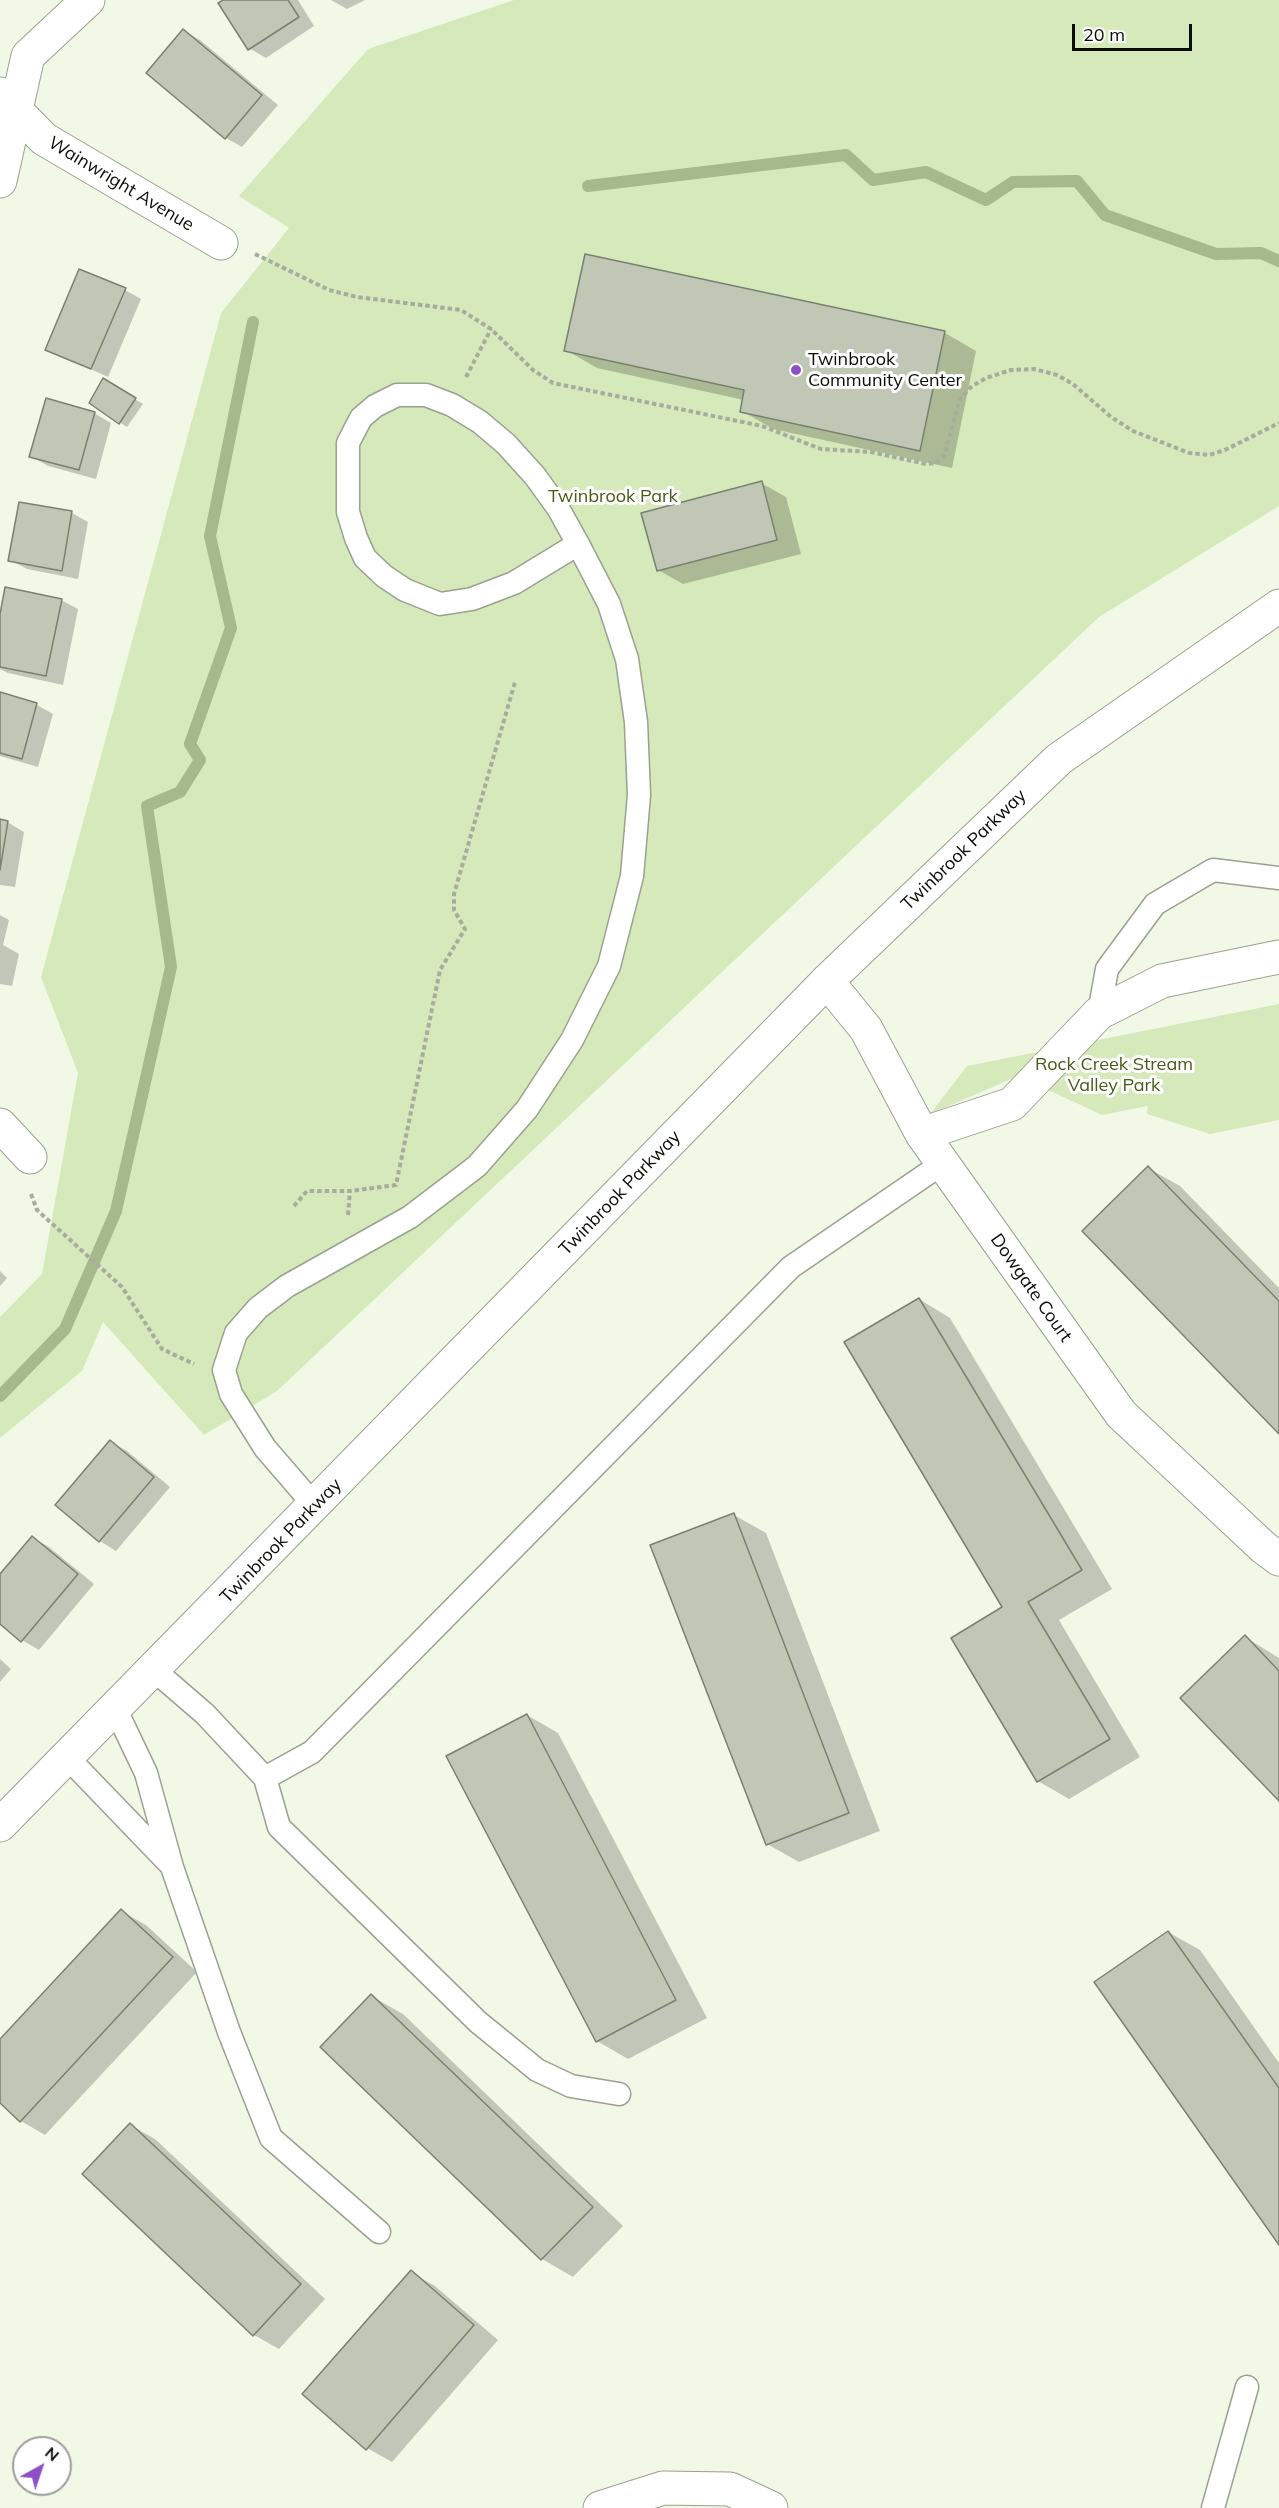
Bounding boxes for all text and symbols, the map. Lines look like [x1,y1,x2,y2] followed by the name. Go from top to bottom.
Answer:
[1075,12,1195,50] scale bar
[1083,23,1125,46] text: 20 m
[44,132,198,236] street label: Wainwright Avenue
[808,349,962,392] place label: Twinbrook Community Center
[789,363,803,377] marker: Twinbrook Community Center
[548,486,678,508] park label: Twinbrook Park
[897,785,1031,915] street label: Twinbrook Parkway
[1035,1054,1193,1096] park label: Rock Creek Stream Valley Park
[555,1126,685,1260] street label: Twinbrook Parkway
[986,1230,1076,1346] street label: Dowgate Court
[216,1474,346,1608] street label: Twinbrook Parkway
[12,2436,72,2496] north arrow
[41,2442,63,2465] text: N

